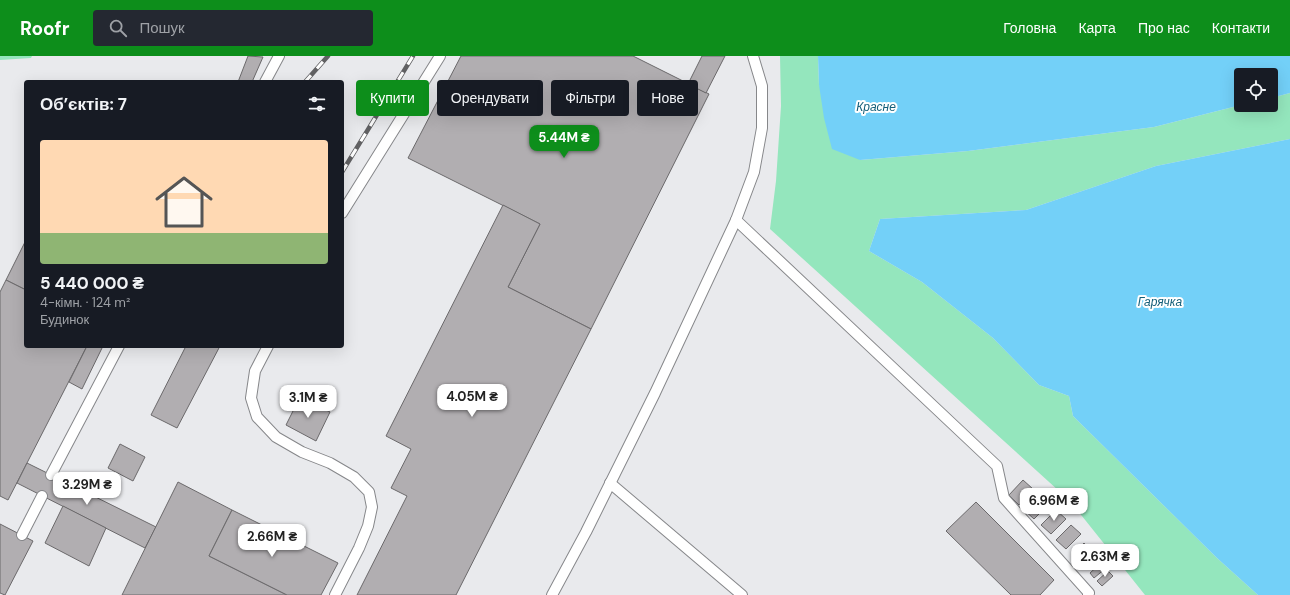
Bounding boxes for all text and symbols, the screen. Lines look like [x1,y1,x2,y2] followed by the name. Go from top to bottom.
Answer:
[93,10,373,46] search box
[20,16,69,41] text: Roofr
[107,17,129,39] icon: search
[139,18,185,38] text: Пошук
[1003,19,1056,37] text: Головна
[1078,19,1116,37] text: Карта
[1138,19,1190,37] text: Про нас
[1212,19,1270,37] text: Контакти
[1234,68,1278,112] map controls
[1234,68,1278,112] button: locate
[356,80,429,116] chip: Купити
[437,80,543,116] chip: Орендувати
[551,80,629,116] chip: Фільтри
[637,80,698,116] chip: Нове
[40,93,127,115] text: Об’єктів: 7
[306,93,328,115] icon: filters
[856,99,896,115] water label: Красне
[527,125,601,159] pin: 5.44M ₴
[538,129,590,146] text: 5.44M ₴
[148,166,220,238] icon: home
[40,272,144,294] text: 5 440 000 ₴
[40,294,130,311] text: 4-кімн. · 124 m²
[1138,294,1182,310] water label: Гарячка
[40,311,89,328] text: Будинок
[435,384,509,418] pin: 4.05M ₴
[275,385,341,419] pin: 3.1M ₴
[446,388,498,405] text: 4.05M ₴
[289,389,327,406] text: 3.1M ₴
[50,472,124,506] pin: 3.29M ₴
[62,476,112,493] text: 3.29M ₴
[1017,488,1091,522] pin: 6.96M ₴
[1029,492,1079,509] text: 6.96M ₴
[235,524,309,558] pin: 2.66M ₴
[247,528,297,545] text: 2.66M ₴
[1068,544,1142,578] pin: 2.63M ₴
[1080,548,1130,565] text: 2.63M ₴

